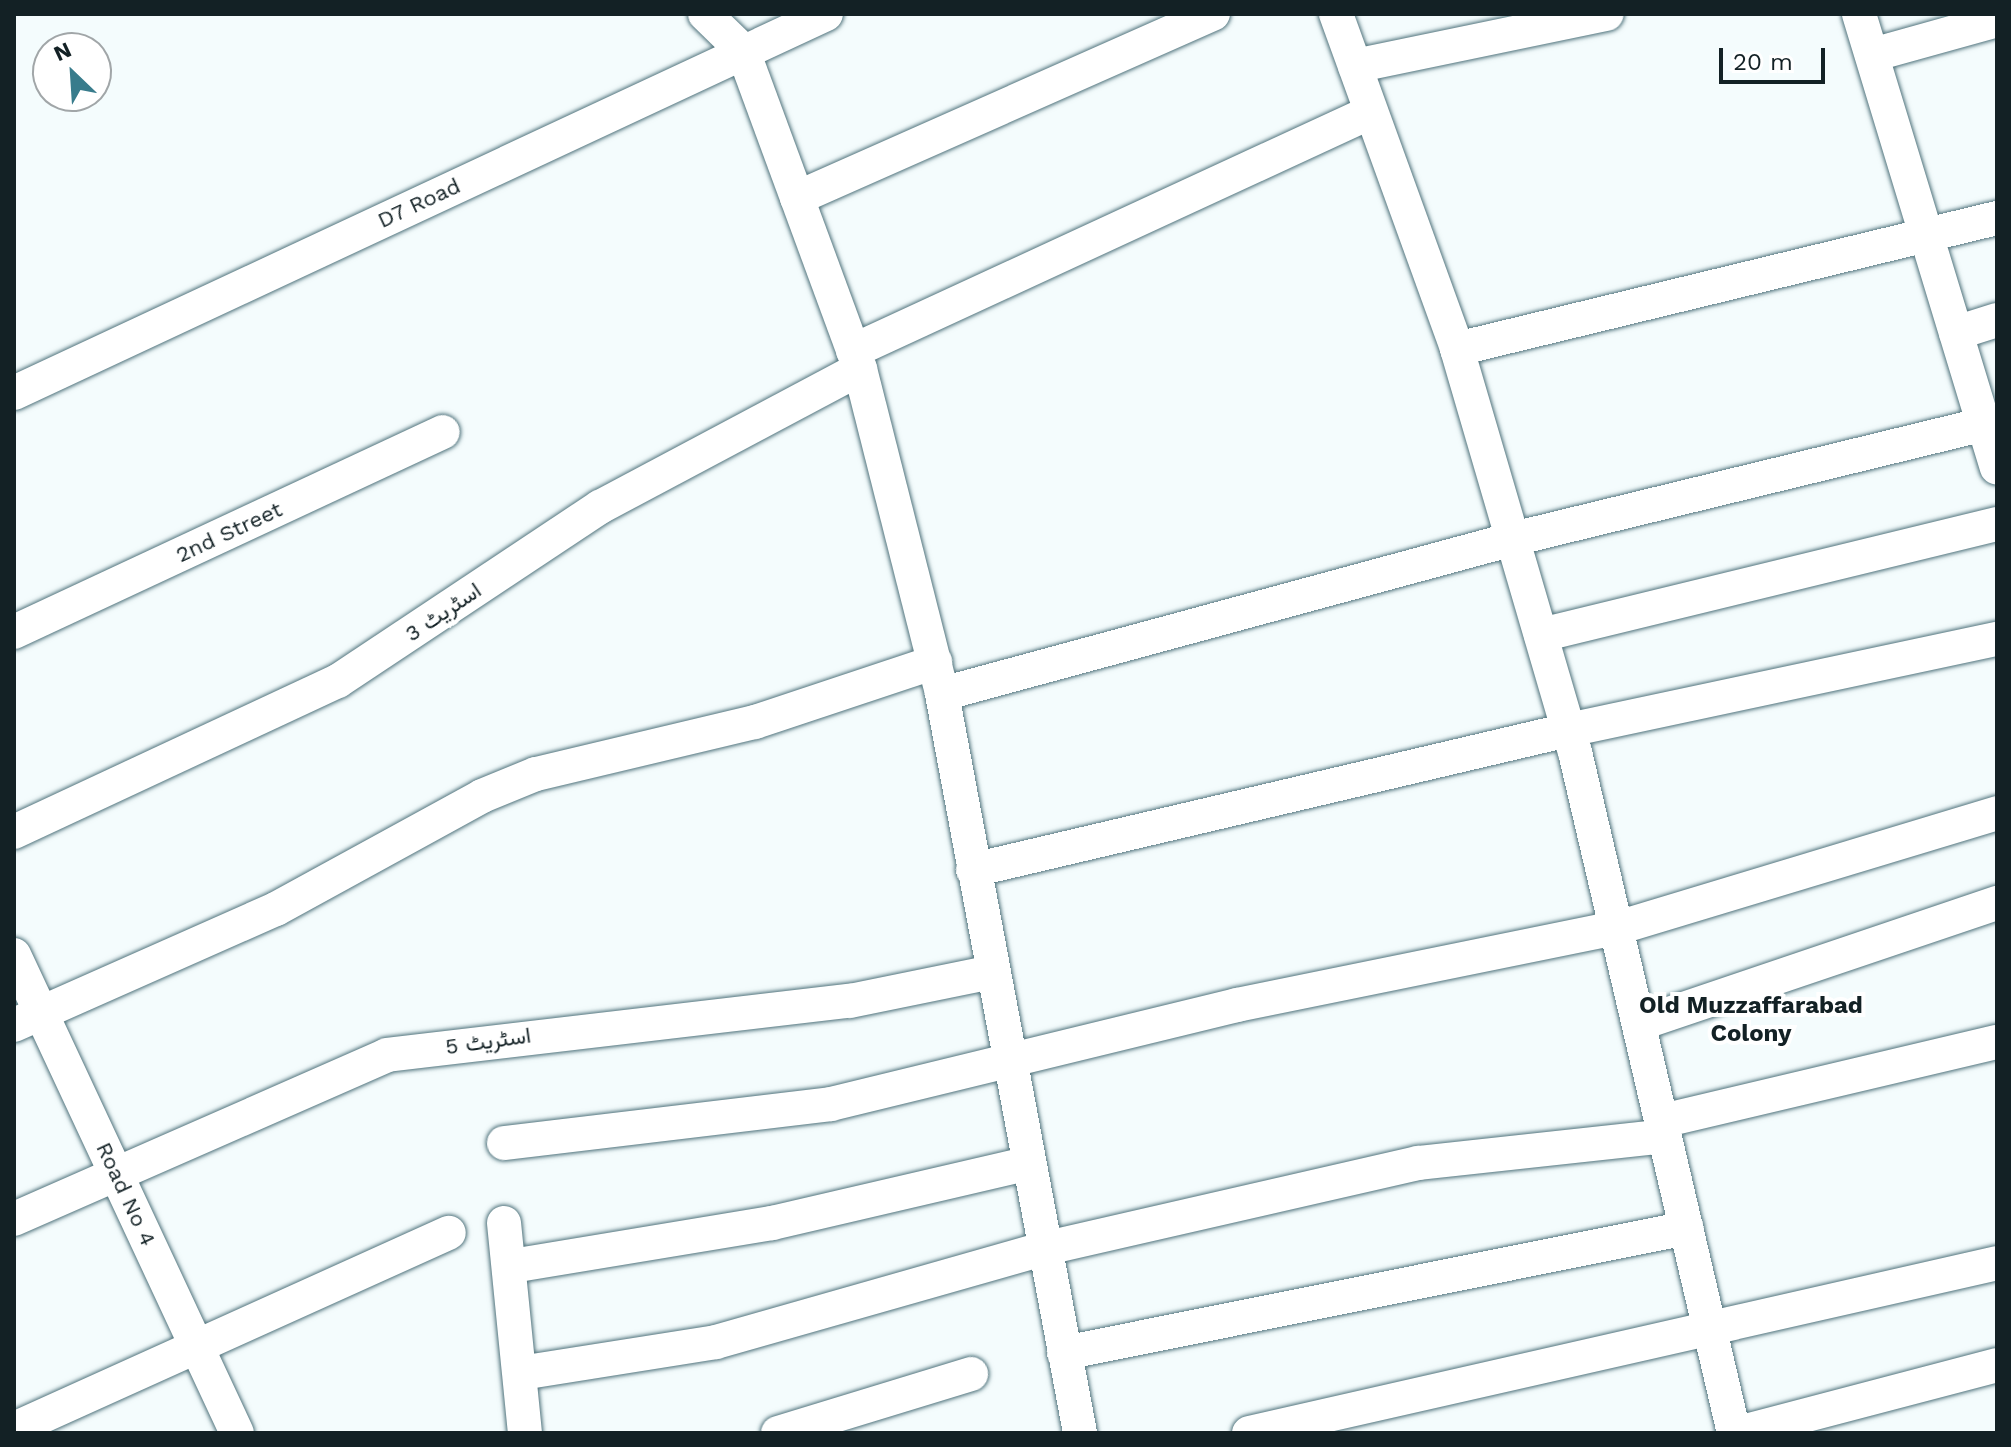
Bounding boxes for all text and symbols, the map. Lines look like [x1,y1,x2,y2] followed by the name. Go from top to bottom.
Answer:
[32,32,112,112] north arrow
[1723,32,1829,82] scale bar
[50,37,75,66] text: N
[1733,48,1793,76] text: 20 m
[373,172,465,234] street label: D7 Road
[172,496,286,568] street label: 2nd Street
[400,577,486,647] street label: اسٹریٹ 3
[1639,992,1863,1048] district label: Old Muzzaffarabad Colony
[444,1022,532,1060] street label: اسٹریٹ 5
[91,1138,161,1250] street label: Road No 4

